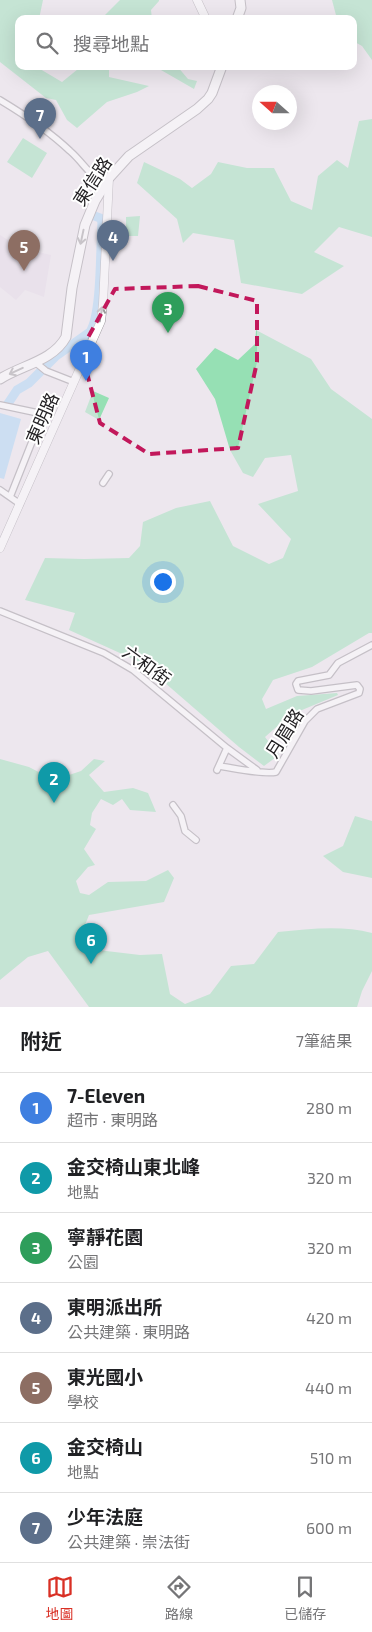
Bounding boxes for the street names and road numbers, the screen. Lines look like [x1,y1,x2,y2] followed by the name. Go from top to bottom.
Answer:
[68,152,116,210] street label: 東信路
[21,389,63,447] street label: 東明路
[119,640,175,690] street label: 六和街
[260,704,308,762] street label: 月眉路

